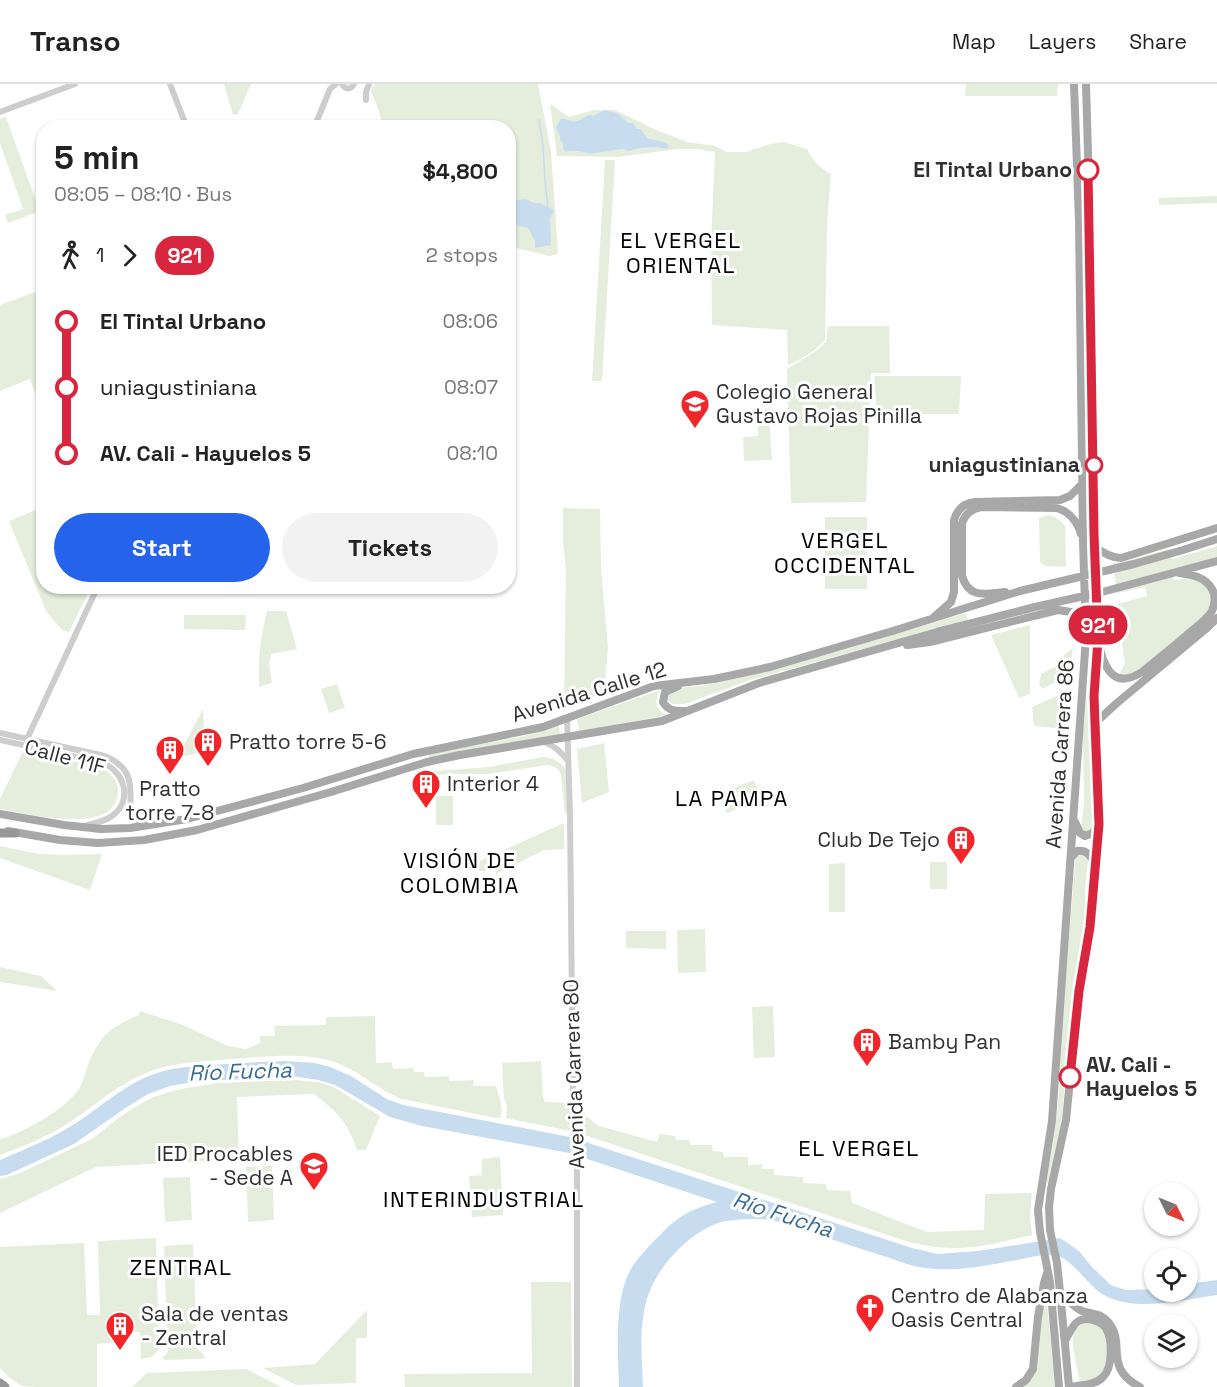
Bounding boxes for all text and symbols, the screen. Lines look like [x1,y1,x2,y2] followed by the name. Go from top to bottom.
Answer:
[30,23,121,59] text: Transo
[952,28,996,55] text: Map
[1029,28,1096,55] text: Layers
[1129,28,1187,55] text: Share
[54,137,139,179] text: 5 min
[913,156,1072,183] place label: El Tintal Urbano
[422,157,498,185] text: $4,800
[1077,159,1099,181] marker: El Tintal Urbano
[54,181,232,207] text: 08:05 – 08:10 · Bus
[620,226,742,279] district label: EL VERGEL ORIENTAL
[54,239,87,272] icon: walk
[113,239,146,272] icon: forward
[96,242,104,268] text: 1
[167,242,202,269] text: 921
[426,242,498,268] text: 2 stops
[100,307,266,335] text: El Tintal Urbano
[443,308,498,334] text: 08:06
[100,373,257,401] text: uniagustiniana
[444,374,498,400] text: 08:07
[716,378,922,429] place label: Colegio General Gustavo Rojas Pinilla
[679,388,711,430] school or university icon: Colegio General Gustavo Rojas Pinilla
[100,439,311,467] text: AV. Cali - Hayuelos 5
[446,440,498,466] text: 08:10
[929,451,1080,478] place label: uniagustiniana
[1085,456,1103,474] marker: uniagustiniana
[54,513,270,582] button: Start
[282,513,498,582] button: Tickets
[774,526,916,579] district label: VERGEL OCCIDENTAL
[1064,606,1132,644] line badge: 921
[1081,612,1115,639] text: 921
[508,655,669,728] street label: Avenida Calle 12
[1039,658,1080,849] street label: Avenida Carrera 86
[192,726,224,768] building icon: Pratto torre 5-6
[229,728,387,755] place label: Pratto torre 5-6
[22,733,109,780] street label: Calle 11F
[154,734,186,776] building icon: Pratto torre 7-8
[410,768,442,810] building icon: Interior 4
[447,770,539,797] place label: Interior 4
[126,775,214,826] place label: Pratto torre 7-8
[675,784,789,812] district label: LA PAMPA
[945,824,977,866] building icon: Club De Tejo
[818,826,940,853] place label: Club De Tejo
[400,846,520,899] district label: VISIÓN DE COLOMBIA
[557,978,590,1170] street label: Avenida Carrera 80
[851,1026,883,1068] building icon: Bamby Pan
[888,1028,1001,1055] place label: Bamby Pan
[1086,1051,1197,1102] place label: AV. Cali - Hayuelos 5
[188,1055,292,1087] water label: Río Fucha
[1059,1066,1081,1088] marker: AV. Cali - Hayuelos 5
[798,1134,920,1162] district label: EL VERGEL
[157,1140,293,1191] place label: IED Procables - Sede A
[298,1150,330,1192] school or university icon: IED Procables - Sede A
[1144,1182,1198,1236] north arrow
[1144,1182,1198,1368] map controls
[383,1185,585,1213] district label: INTERINDUSTRIAL
[730,1185,837,1243] water label: Río Fucha
[1144,1248,1198,1302] button: locate
[130,1253,232,1281] district label: ZENTRAL
[891,1282,1088,1333] place label: Centro de Alabanza Oasis Central
[854,1292,886,1334] church icon: Centro de Alabanza Oasis Central
[141,1300,288,1351] place label: Sala de ventas - Zentral
[104,1310,136,1352] building icon: Sala de ventas - Zentral
[1144,1314,1198,1368] button: layers

